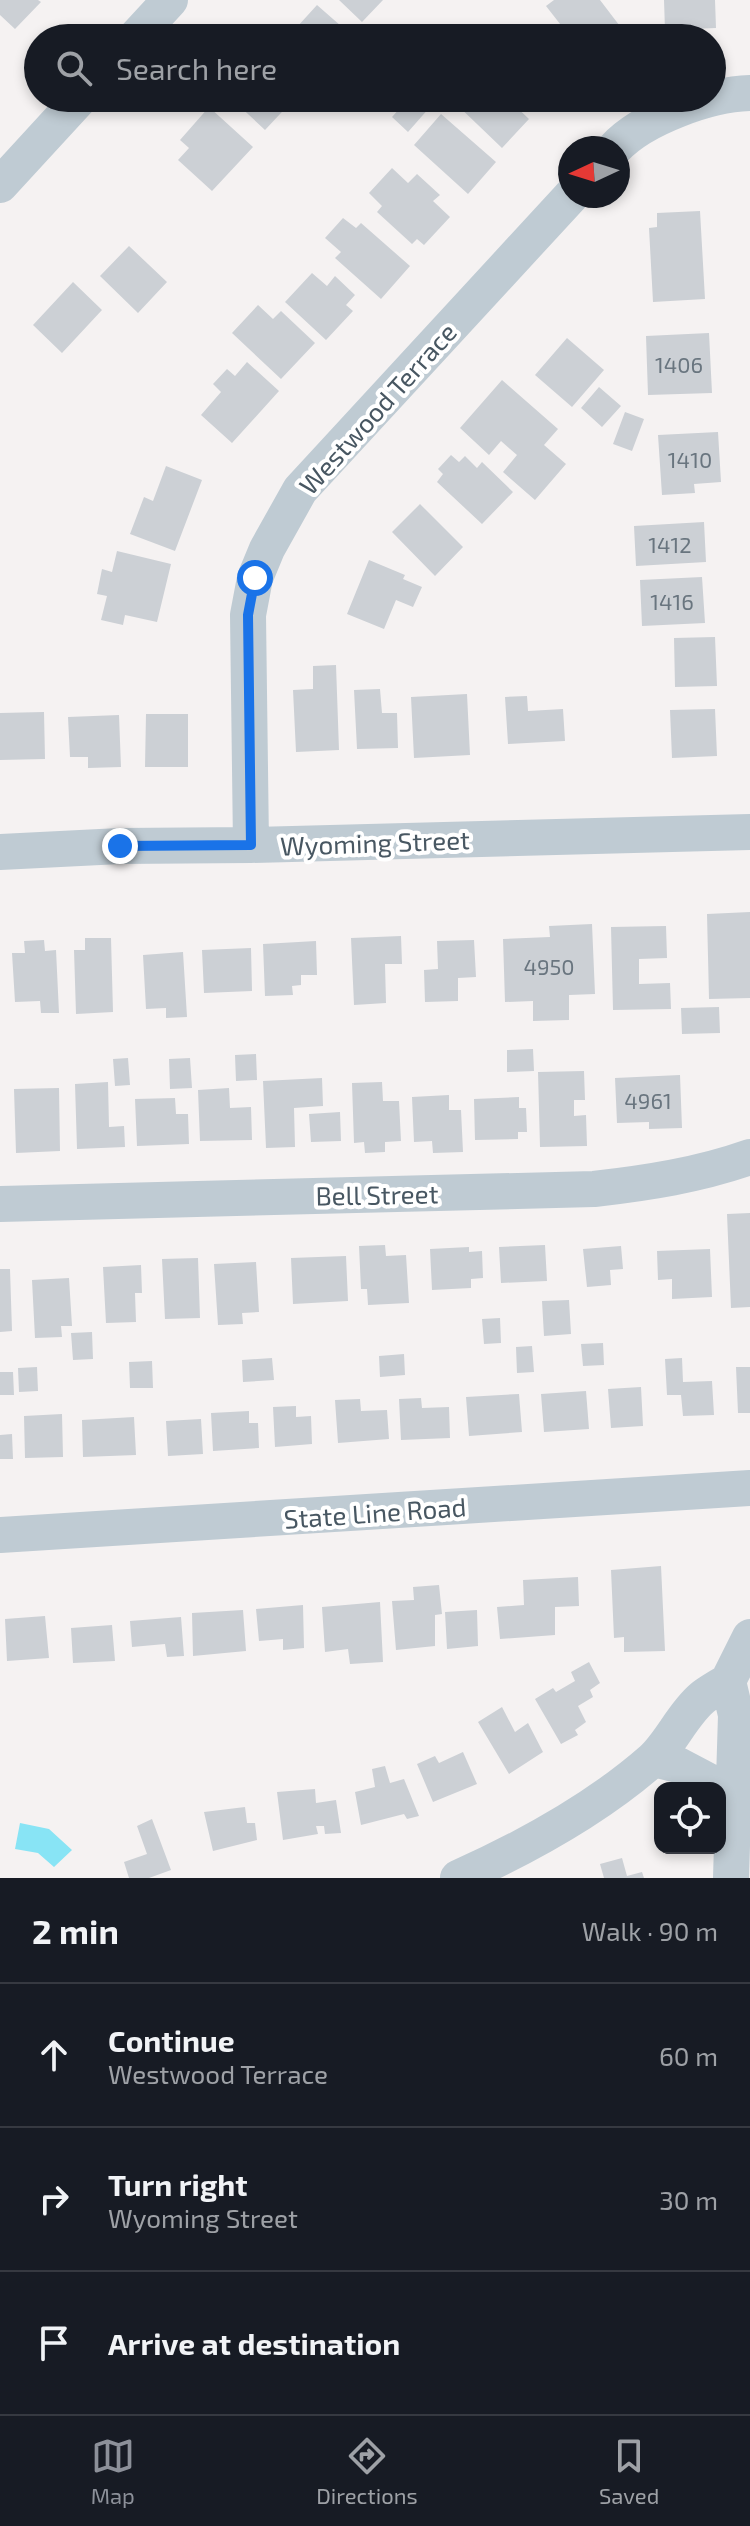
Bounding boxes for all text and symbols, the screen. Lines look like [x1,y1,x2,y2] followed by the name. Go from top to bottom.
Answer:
[24,24,726,112] search box
[52,46,96,90] icon: search
[116,50,277,86] text: Search here
[558,136,630,208] north arrow
[292,316,462,500] street label: Westwood Terrace
[655,351,703,377] house number: 1406
[668,446,712,472] house number: 1410
[648,531,692,557] house number: 1412
[237,560,273,596] route start
[650,588,694,614] house number: 1416
[280,823,471,861] street label: Wyoming Street
[102,828,138,864] route end
[523,953,575,979] house number: 4950
[624,1087,672,1113] house number: 4961
[315,1177,439,1211] street label: Bell Street
[283,1490,467,1534] street label: State Line Road
[654,1782,726,1854] map controls
[654,1782,726,1854] button: locate
[32,1910,119,1951] text: 2 min
[582,1915,718,1946] text: Walk · 90 m
[108,2022,235,2058] text: Continue
[32,2033,76,2077] icon: ahead
[659,2040,718,2071] text: 60 m
[108,2058,328,2089] text: Westwood Terrace
[108,2166,248,2202] text: Turn right
[32,2177,76,2221] icon: right
[659,2184,718,2215] text: 30 m
[108,2202,298,2233] text: Wyoming Street
[32,2321,76,2365] icon: arrive
[108,2325,400,2361] text: Arrive at destination
[91,2434,135,2508] tab: Map
[316,2434,418,2508] tab: Directions
[599,2434,659,2508] tab: Saved

